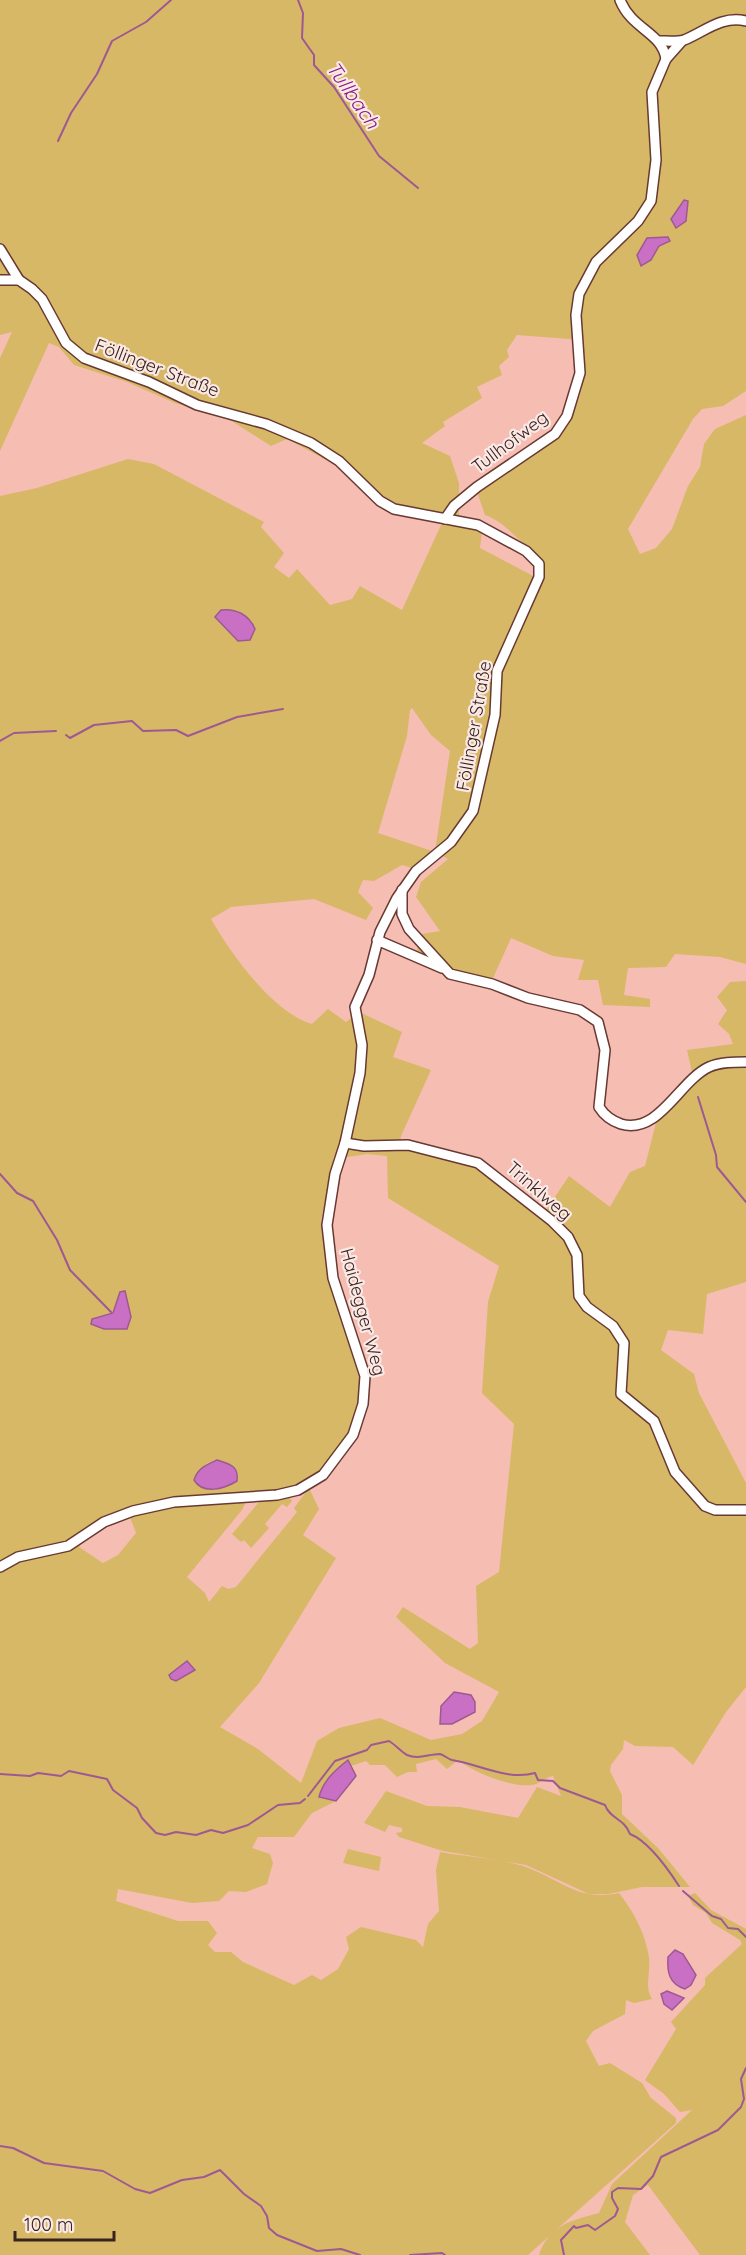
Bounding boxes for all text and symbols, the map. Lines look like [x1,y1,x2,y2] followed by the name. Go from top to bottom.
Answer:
[321,56,386,134] water label: Tullbach
[92,333,223,402] street label: Föllinger Straße
[467,405,552,478] street label: Tullhofweg
[451,659,496,793] street label: Föllinger Straße
[502,1156,577,1225] street label: Trinklweg
[335,1245,392,1378] street label: Haidegger Weg
[15,2204,114,2242] scale bar
[24,2213,73,2236] text: 100 m

